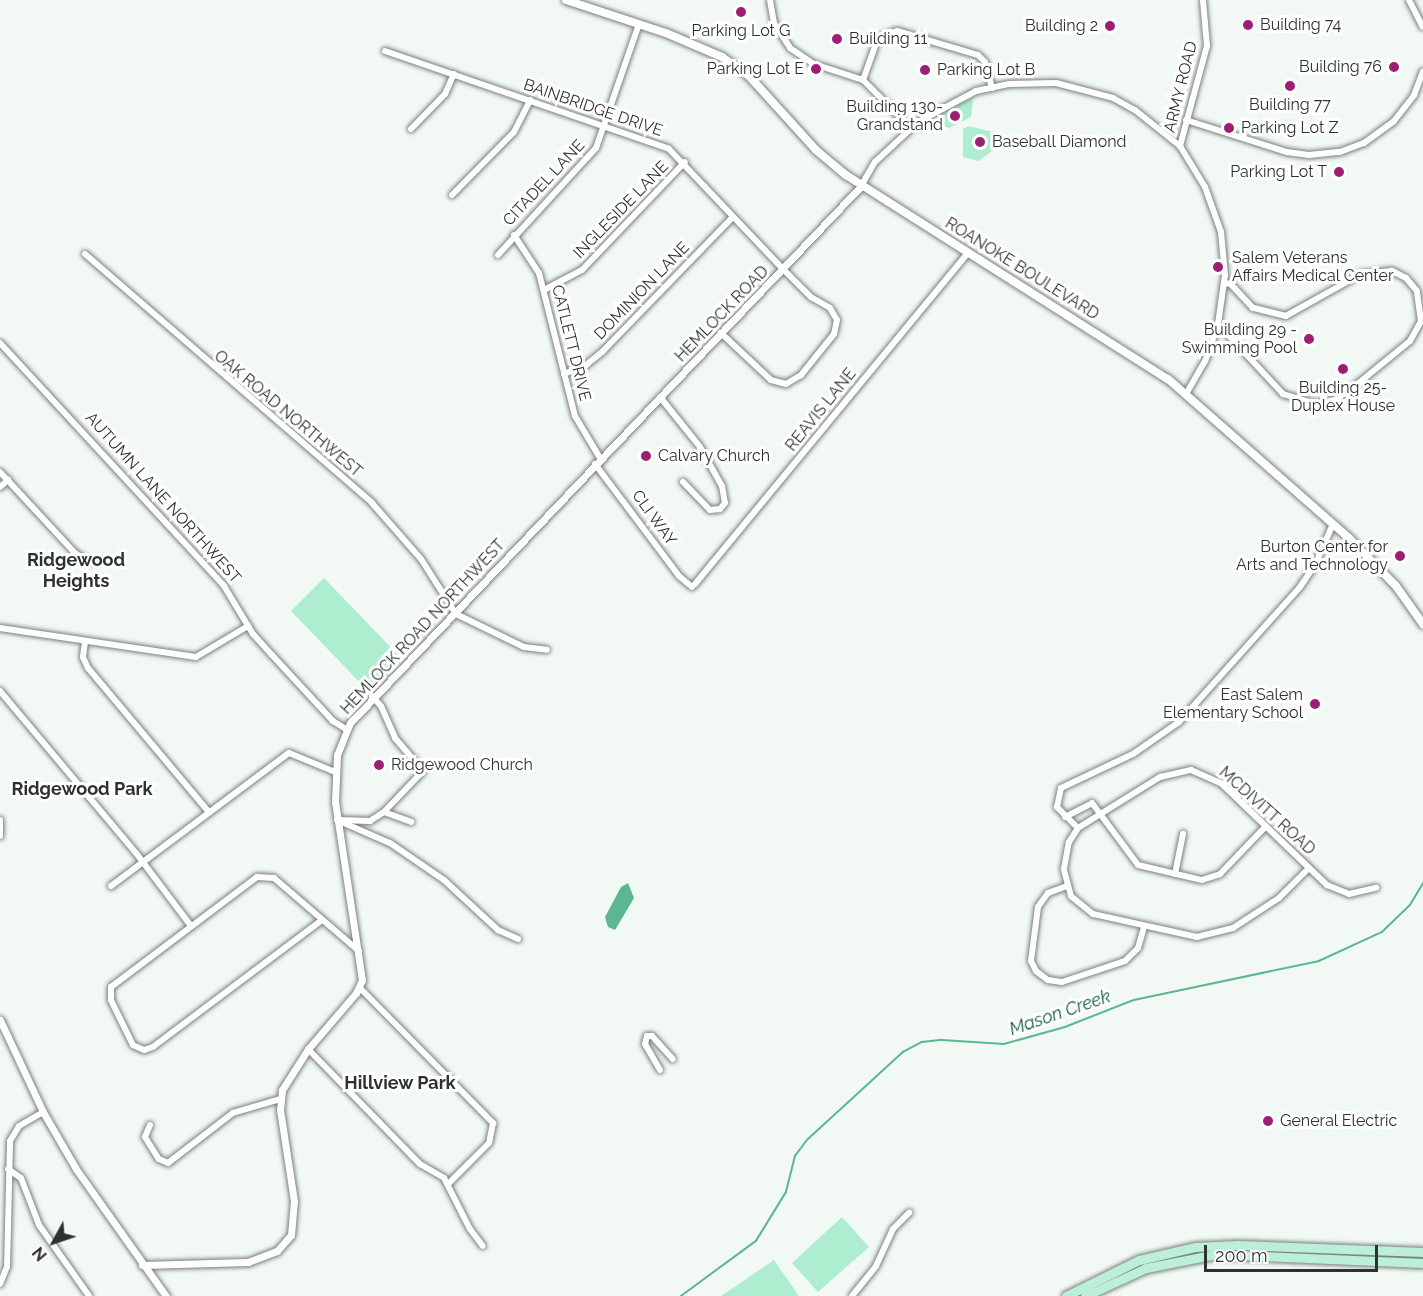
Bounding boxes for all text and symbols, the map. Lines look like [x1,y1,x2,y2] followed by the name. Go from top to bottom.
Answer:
[734,5,748,19] marker: Parking Lot G
[1260,15,1341,35] place label: Building 74
[1025,16,1098,36] place label: Building 2
[1241,18,1255,32] marker: Building 74
[1103,19,1117,33] marker: Building 2
[692,21,790,41] place label: Parking Lot G
[849,29,927,49] place label: Building 11
[830,32,844,46] marker: Building 11
[1160,39,1202,135] street label: ARMY ROAD
[1299,57,1382,77] place label: Building 76
[707,59,804,79] place label: Parking Lot E
[937,60,1035,80] place label: Parking Lot B
[1387,60,1401,74] marker: Building 76
[809,62,823,76] marker: Parking Lot E
[918,63,932,77] marker: Parking Lot B
[521,75,665,141] street label: BAINBRIDGE DRIVE
[1283,79,1297,93] marker: Building 77
[1249,95,1331,115] place label: Building 77
[846,97,943,135] place label: Building 130- Grandstand
[948,109,962,123] marker: Building 130- Grandstand
[1241,118,1339,138] place label: Parking Lot Z
[1222,121,1236,135] marker: Parking Lot Z
[992,132,1127,152] place label: Baseball Diamond
[973,135,987,149] marker: Baseball Diamond
[499,136,589,230] street label: CITADEL LANE
[570,157,672,263] street label: INGLESIDE LANE
[1230,162,1327,182] place label: Parking Lot T
[1332,165,1346,179] marker: Parking Lot T
[942,214,1102,324] street label: ROANOKE BOULEVARD
[590,238,694,344] street label: DOMINION LANE
[1232,248,1394,286] place label: Salem Veterans Affairs Medical Center
[1209,258,1227,276] marker: Salem Veterans Affairs Medical Center
[671,262,773,366] street label: HEMLOCK ROAD
[547,283,595,403] street label: CATLETT DRIVE
[1182,320,1297,358] place label: Building 29 - Swimming Pool
[1302,332,1316,346] marker: Building 29 - Swimming Pool
[210,346,366,482] street label: OAK ROAD NORTHWEST
[1336,362,1350,376] marker: Building 25- Duplex House
[782,365,860,455] street label: REAVIS LANE
[1291,378,1395,416] place label: Building 25- Duplex House
[81,409,245,587] street label: AUTUMN LANE NORTHWEST
[658,446,770,466] place label: Calvary Church
[639,449,653,463] marker: Calvary Church
[627,486,681,550] street label: CLI WAY
[337,535,509,719] street label: HEMLOCK ROAD NORTHWEST
[1236,537,1388,575] place label: Burton Center for Arts and Technology
[1393,549,1407,563] marker: Burton Center for Arts and Technology
[27,550,125,592] district label: Ridgewood Heights
[1163,685,1303,723] place label: East Salem Elementary School
[1308,697,1322,711] marker: East Salem Elementary School
[391,755,533,775] place label: Ridgewood Church
[372,758,386,772] marker: Ridgewood Church
[1215,763,1319,859] street label: MCDIVITT ROAD
[12,778,152,800] district label: Ridgewood Park
[1007,986,1113,1040] water label: Mason Creek
[344,1072,456,1094] district label: Hillview Park
[1280,1111,1398,1131] place label: General Electric
[1261,1114,1275,1128] marker: General Electric
[24,1212,84,1272] north arrow
[1207,1233,1381,1271] scale bar
[29,1243,51,1265] text: N
[1215,1245,1268,1266] text: 200 m

